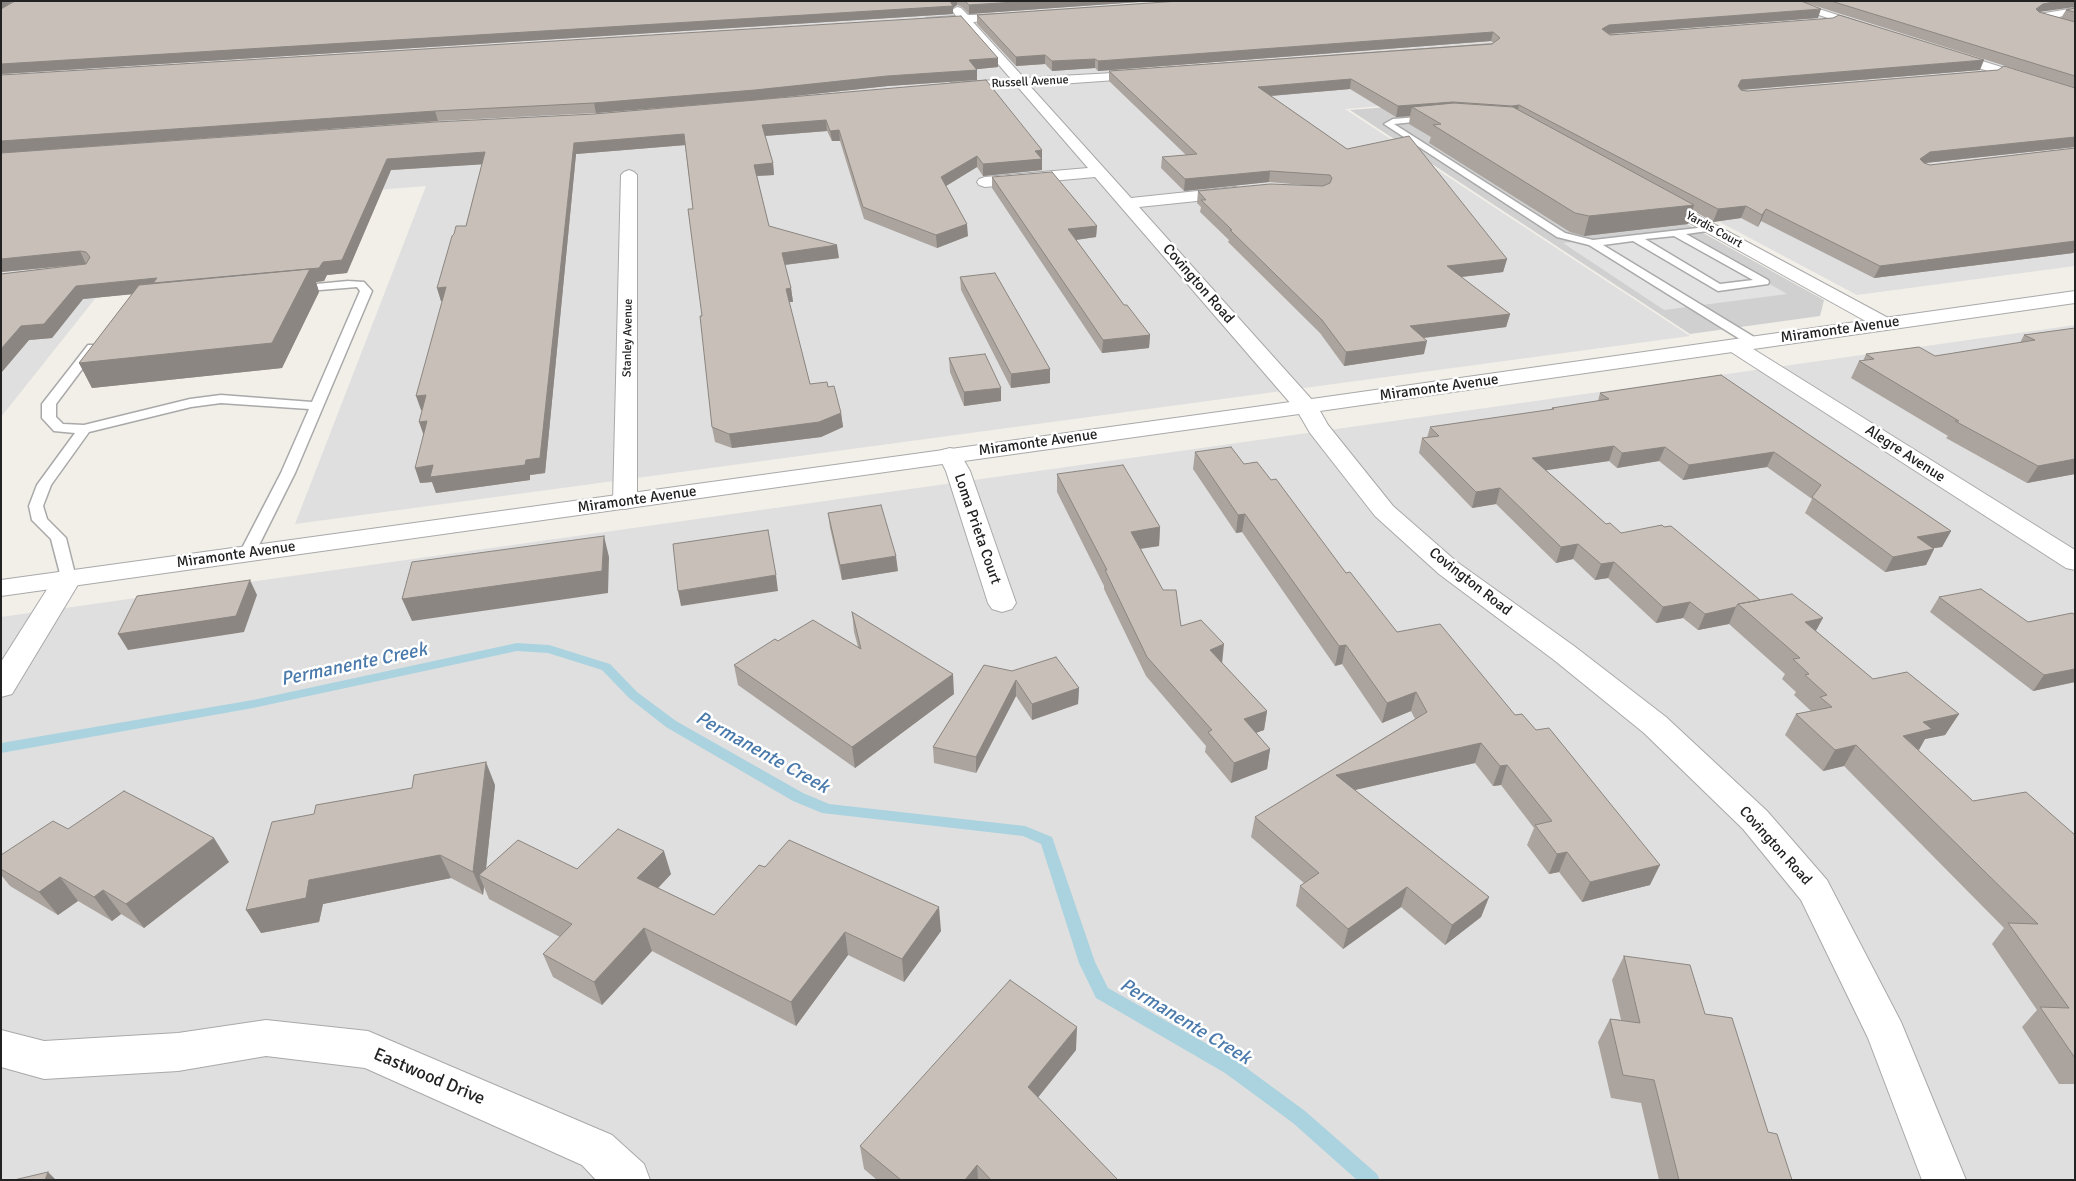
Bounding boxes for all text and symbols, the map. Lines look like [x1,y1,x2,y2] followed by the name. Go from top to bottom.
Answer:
[991,73,1069,91] street label: Russell Avenue
[1683,209,1745,251] street label: Yardis Court
[1158,240,1238,328] street label: Covington Road
[620,299,636,377] street label: Stanley Avenue
[1779,313,1901,347] street label: Miramonte Avenue
[1378,371,1500,405] street label: Miramonte Avenue
[1862,421,1948,487] street label: Alegre Avenue
[977,426,1099,460] street label: Miramonte Avenue
[950,471,1004,587] street label: Loma Prieta Court
[576,483,698,517] street label: Miramonte Avenue
[175,538,297,572] street label: Miramonte Avenue
[1425,544,1515,620] street label: Covington Road
[279,638,429,692] water label: Permanente Creek
[691,707,833,799] water label: Permanente Creek
[1735,803,1815,889] street label: Covington Road
[1115,974,1255,1070] water label: Permanente Creek
[370,1044,488,1110] street label: Eastwood Drive

